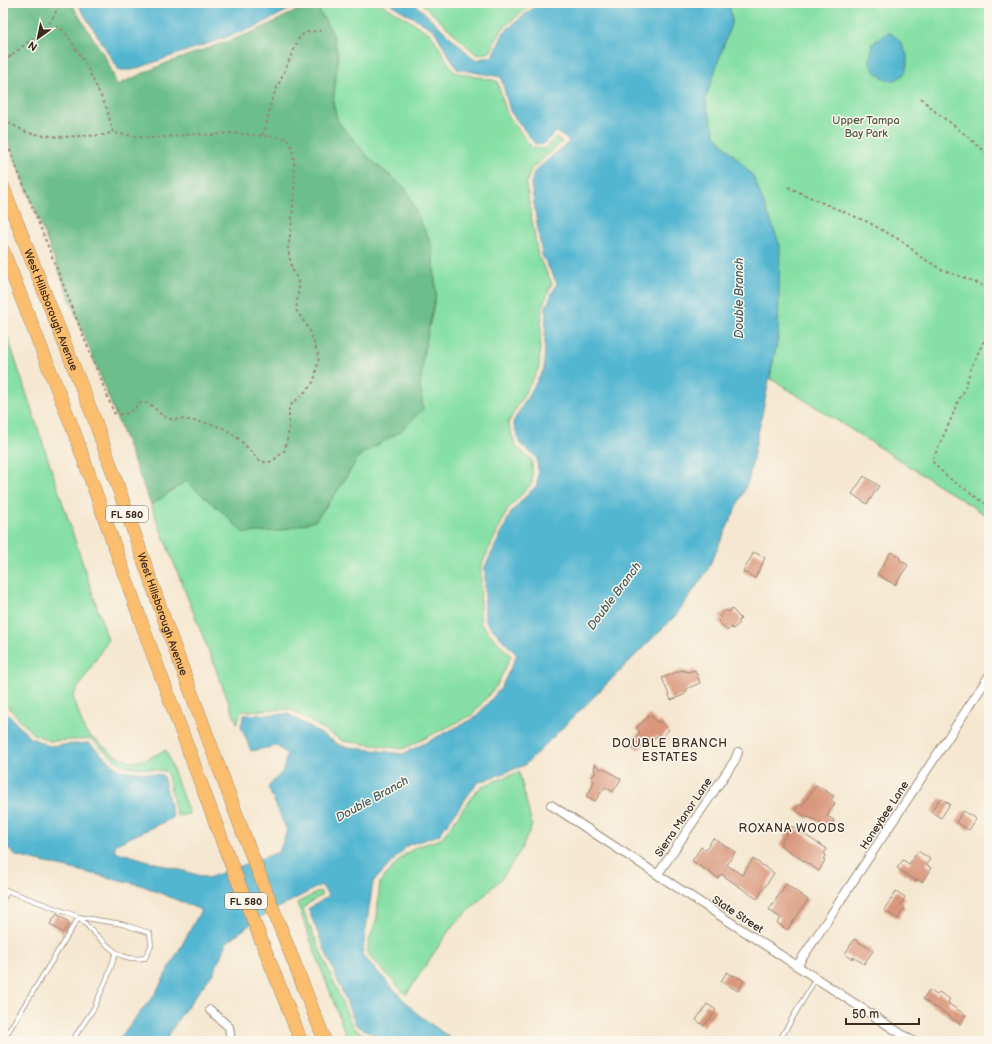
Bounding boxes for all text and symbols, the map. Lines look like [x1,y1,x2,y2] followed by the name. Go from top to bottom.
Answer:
[18,18,58,58] north arrow
[26,38,40,54] text: N
[832,114,900,140] park label: Upper Tampa Bay Park
[21,247,81,373] street label: West Hillsborough Avenue
[732,257,747,338] water label: Double Branch
[106,506,148,522] road number: FL 580
[134,551,190,678] street label: West Hillsborough Avenue
[584,559,645,633] water label: Double Branch
[612,736,728,765] district label: DOUBLE BRANCH ESTATES
[333,773,412,826] water label: Double Branch
[652,775,715,859] street label: Sierra Manor Lane
[857,778,912,852] street label: Honeybee Lane
[738,821,846,836] district label: ROXANA WOODS
[225,893,267,909] road number: FL 580
[710,893,766,936] street label: State Street
[846,1000,919,1026] scale bar
[852,1007,879,1022] text: 50 m

